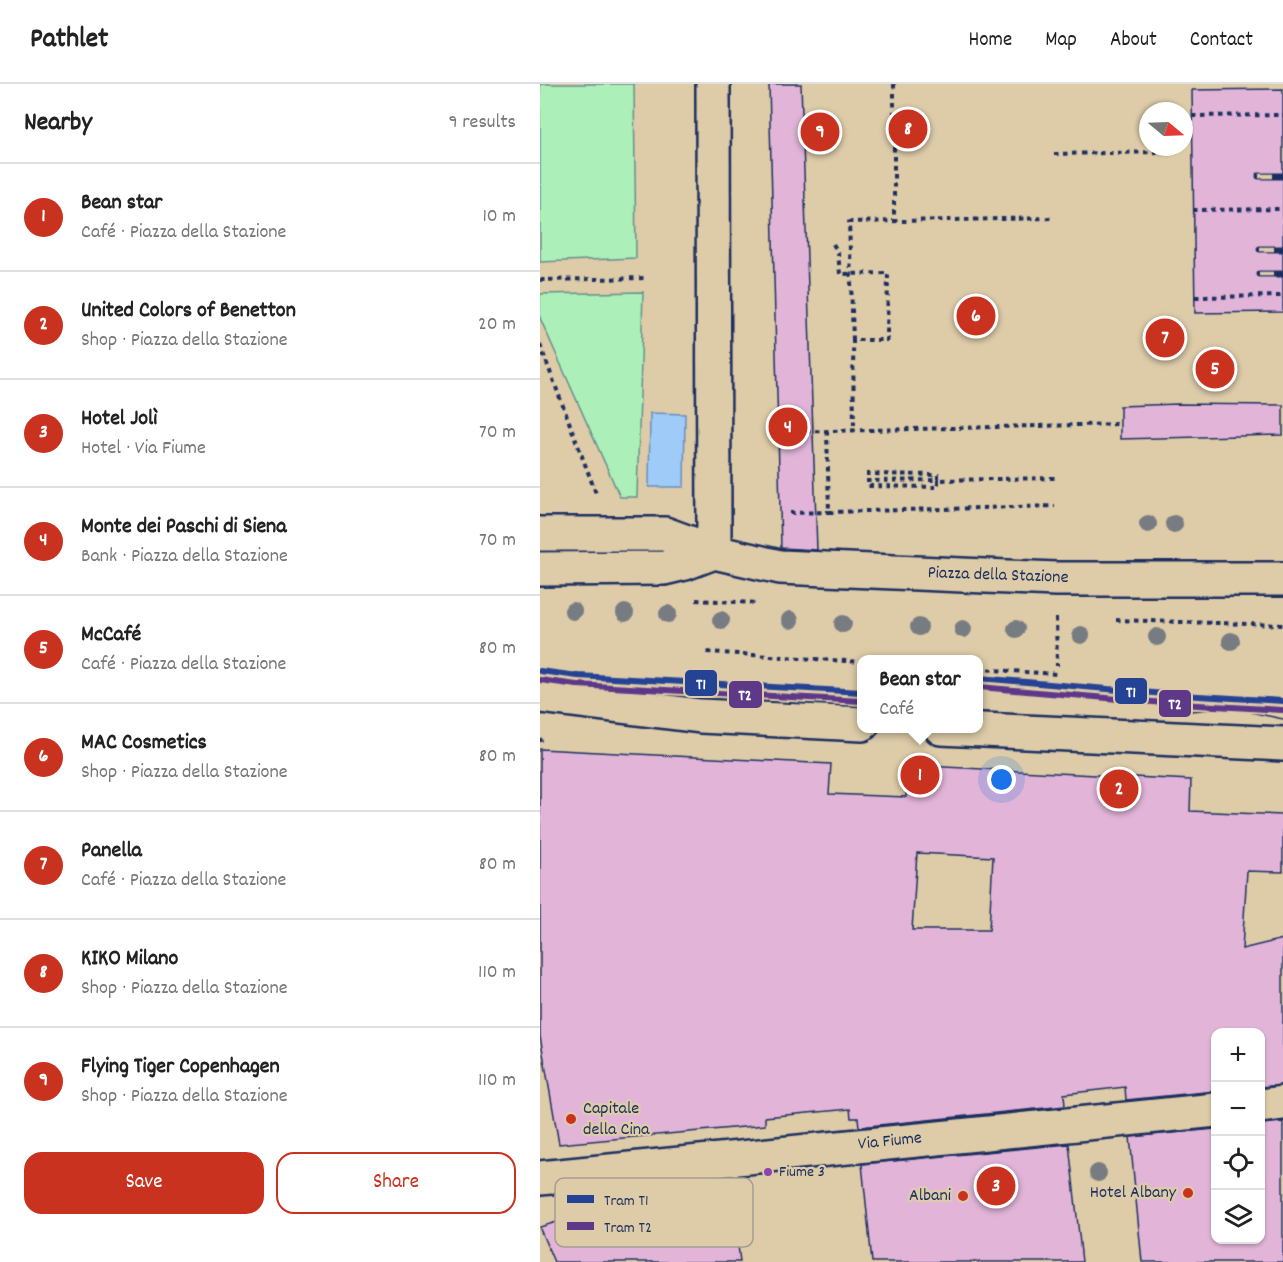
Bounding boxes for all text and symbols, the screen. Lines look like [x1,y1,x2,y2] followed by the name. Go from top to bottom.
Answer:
[30,21,108,61] text: Pathlet
[968,26,1012,56] text: Home
[1045,26,1077,56] text: Map
[1110,26,1157,56] text: About
[1190,26,1253,56] text: Contact
[1139,102,1193,156] north arrow
[24,105,92,142] text: Nearby
[888,106,928,152] pin: 8
[448,109,516,137] text: 9 results
[800,110,840,154] pin: 9
[81,188,163,219] text: Bean star
[41,203,46,231] text: 1
[482,203,516,231] text: 10 m
[81,219,286,247] text: Café · Piazza della Stazione
[956,294,996,338] pin: 6
[81,296,296,327] text: United Colors of Benetton
[39,311,48,339] text: 2
[478,311,516,339] text: 20 m
[1146,316,1184,360] pin: 7
[81,327,288,355] text: Shop · Piazza della Stazione
[1196,346,1234,392] pin: 5
[81,404,157,435] text: Hotel Jolì
[768,404,808,450] pin: 4
[39,419,48,447] text: 3
[479,419,516,447] text: 70 m
[81,435,206,463] text: Hotel · Via Fiume
[81,512,287,543] text: Monte dei Paschi di Siena
[39,527,48,555] text: 4
[479,527,516,555] text: 70 m
[81,543,288,571] text: Bank · Piazza della Stazione
[927,561,1069,591] street label: Piazza della Stazione
[81,620,141,651] text: McCafé
[39,635,48,663] text: 5
[479,635,516,663] text: 80 m
[81,651,286,679] text: Café · Piazza della Stazione
[857,655,983,733] popup
[879,665,961,696] text: Bean star
[684,669,718,697] line badge: T1
[696,674,706,697] text: T1
[1114,677,1148,705] line badge: T1
[728,680,763,709] line badge: T2
[1126,682,1136,705] text: T1
[738,685,752,708] text: T2
[1158,689,1192,718] line badge: T2
[1168,694,1182,717] text: T2
[879,696,914,724] text: Café
[81,728,207,759] text: MAC Cosmetics
[39,743,48,771] text: 6
[479,743,516,771] text: 80 m
[900,752,940,798] pin: 1
[81,759,288,787] text: Shop · Piazza della Stazione
[987,765,1016,794] your location
[1100,766,1138,812] pin: 2
[81,836,142,867] text: Panella
[40,851,47,879] text: 7
[479,851,516,879] text: 80 m
[81,867,286,895] text: Café · Piazza della Stazione
[81,944,178,975] text: KIKO Milano
[39,959,48,987] text: 8
[478,959,516,987] text: 110 m
[81,975,288,1003] text: Shop · Piazza della Stazione
[1211,1028,1265,1244] map controls
[1211,1028,1265,1082] button: +
[81,1052,280,1083] text: Flying Tiger Copenhagen
[39,1067,48,1095] text: 9
[478,1067,516,1095] text: 110 m
[1211,1082,1265,1136] button: −
[81,1083,288,1111] text: Shop · Piazza della Stazione
[583,1097,650,1143] place label: Capitale della Cina
[564,1112,578,1126] marker: Capitale della Cina
[857,1126,923,1158] street label: Via Fiume
[1211,1136,1265,1190] button: locate
[24,1152,264,1214] button: Save
[276,1152,516,1214] button: Share
[779,1161,825,1184] place label: Fiume 3
[976,1164,1016,1208] pin: 3
[762,1166,774,1178] marker: Fiume 3
[555,1178,753,1247] legend
[1090,1181,1177,1206] place label: Hotel Albany
[909,1184,951,1209] place label: Albani
[1181,1186,1195,1200] marker: Hotel Albany
[956,1189,970,1203] marker: Albani
[604,1190,648,1213] text: Tram T1
[1211,1190,1265,1244] button: layers
[604,1217,652,1240] text: Tram T2

